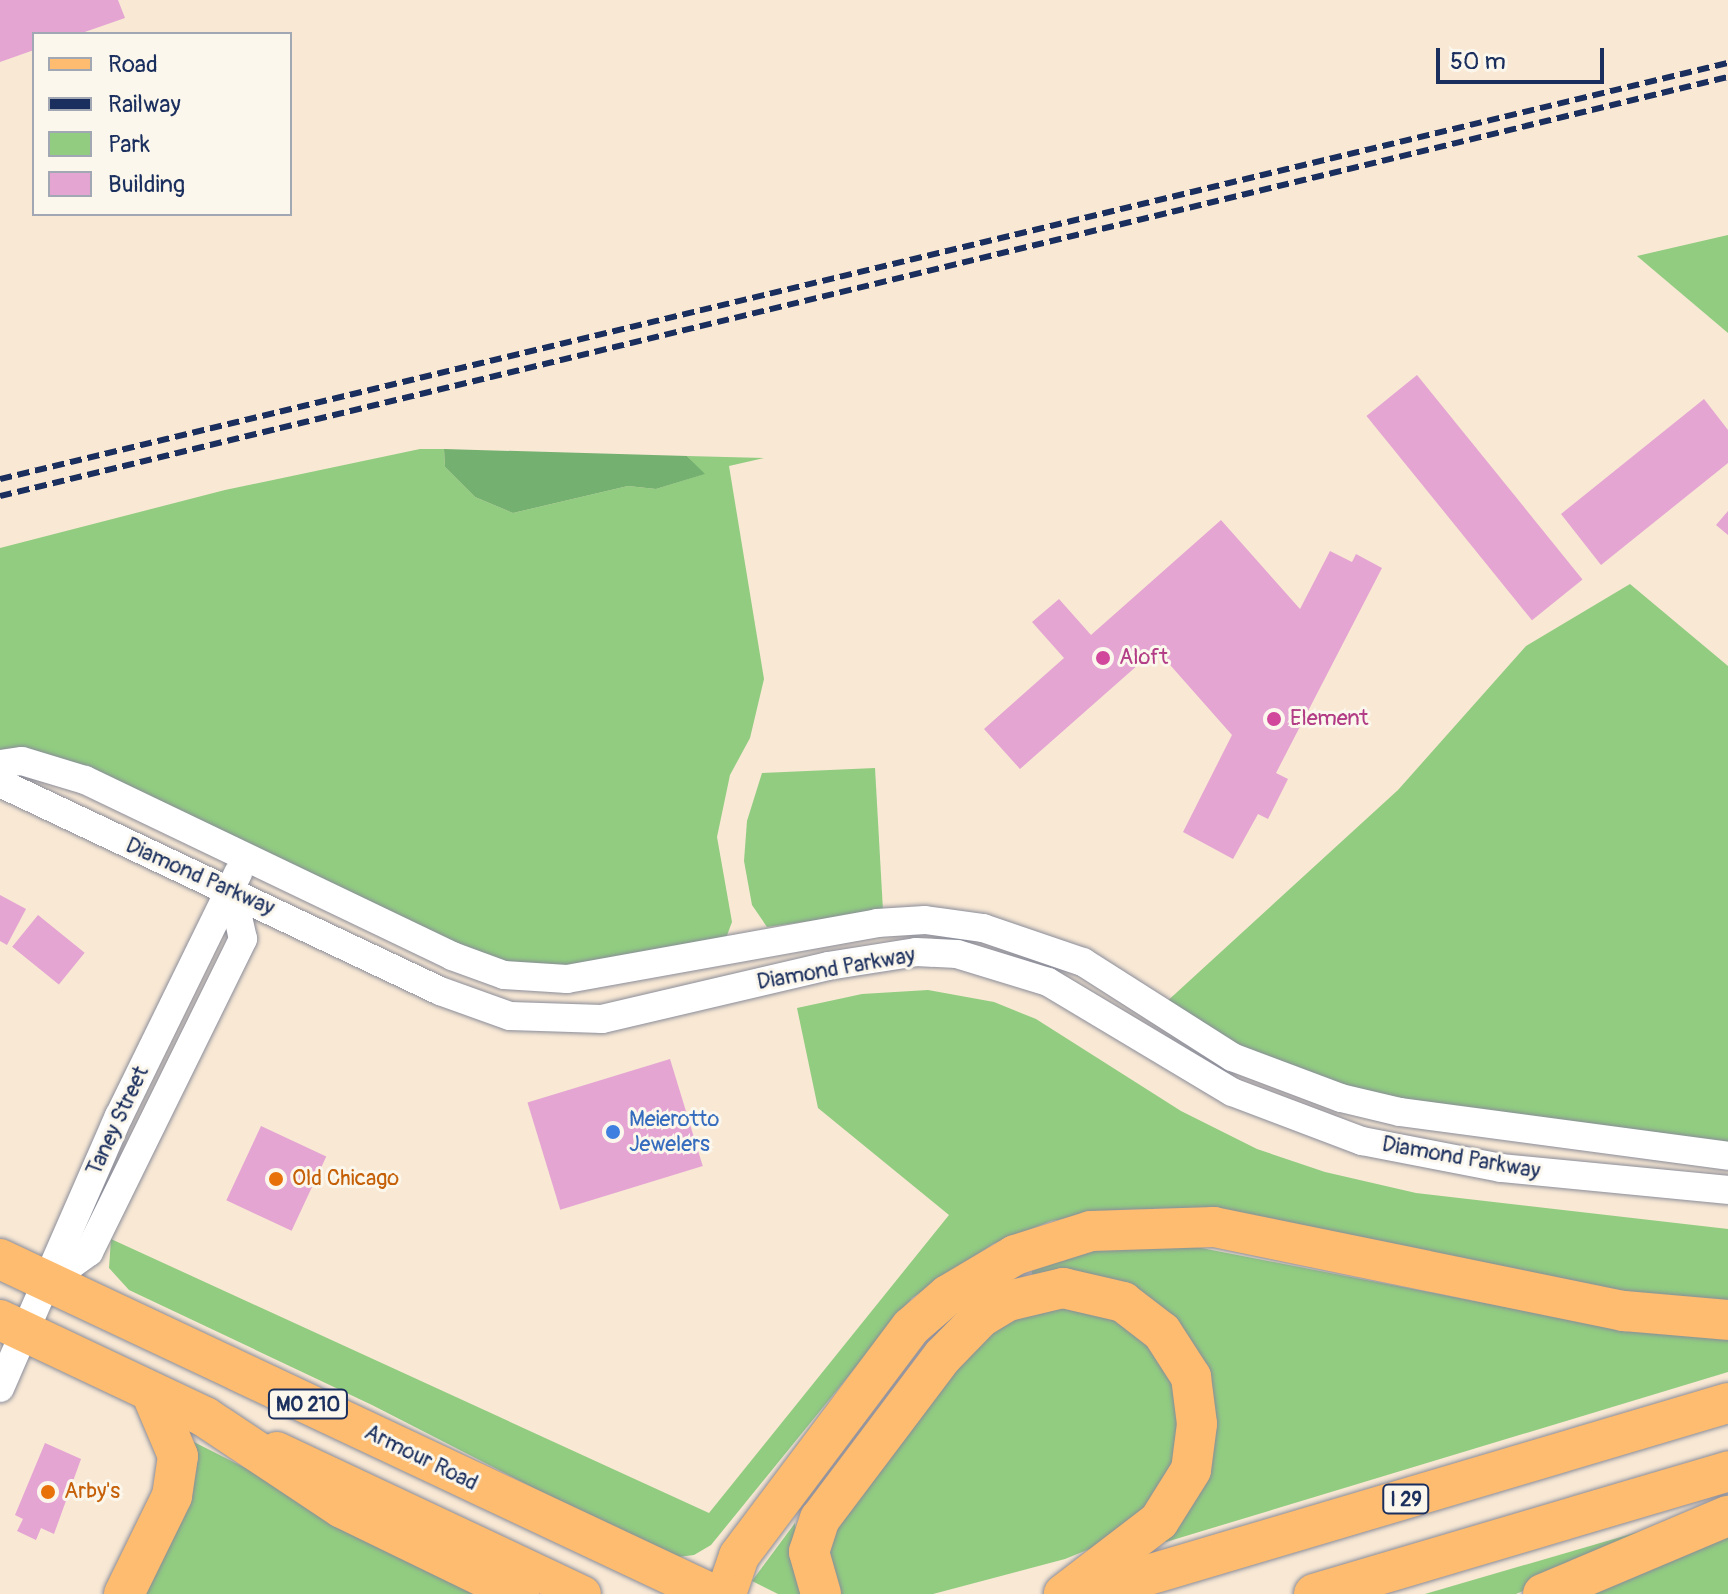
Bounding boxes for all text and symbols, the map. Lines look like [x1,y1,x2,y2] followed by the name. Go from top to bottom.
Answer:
[32,32,292,216] legend
[1440,32,1608,82] scale bar
[1450,47,1506,76] text: 50 m
[108,50,158,79] text: Road
[108,90,181,119] text: Railway
[108,130,150,159] text: Park
[108,170,185,199] text: Building
[1119,645,1168,671] place label: Aloft
[1094,649,1112,667] marker: Aloft
[1290,706,1368,732] place label: Element
[1265,710,1283,728] marker: Element
[122,832,278,922] street label: Diamond Parkway
[755,942,917,996] street label: Diamond Parkway
[81,1062,155,1180] street label: Taney Street
[629,1106,719,1158] place label: Meierotto Jewelers
[604,1123,622,1141] marker: Meierotto Jewelers
[1380,1131,1542,1185] street label: Diamond Parkway
[292,1166,399,1192] place label: Old Chicago
[267,1170,285,1188] marker: Old Chicago
[266,1388,350,1420] road number: MO 210
[360,1419,482,1497] street label: Armour Road
[64,1479,120,1505] place label: Arby's
[39,1483,57,1501] marker: Arby's
[1382,1483,1430,1515] road number: I 29

